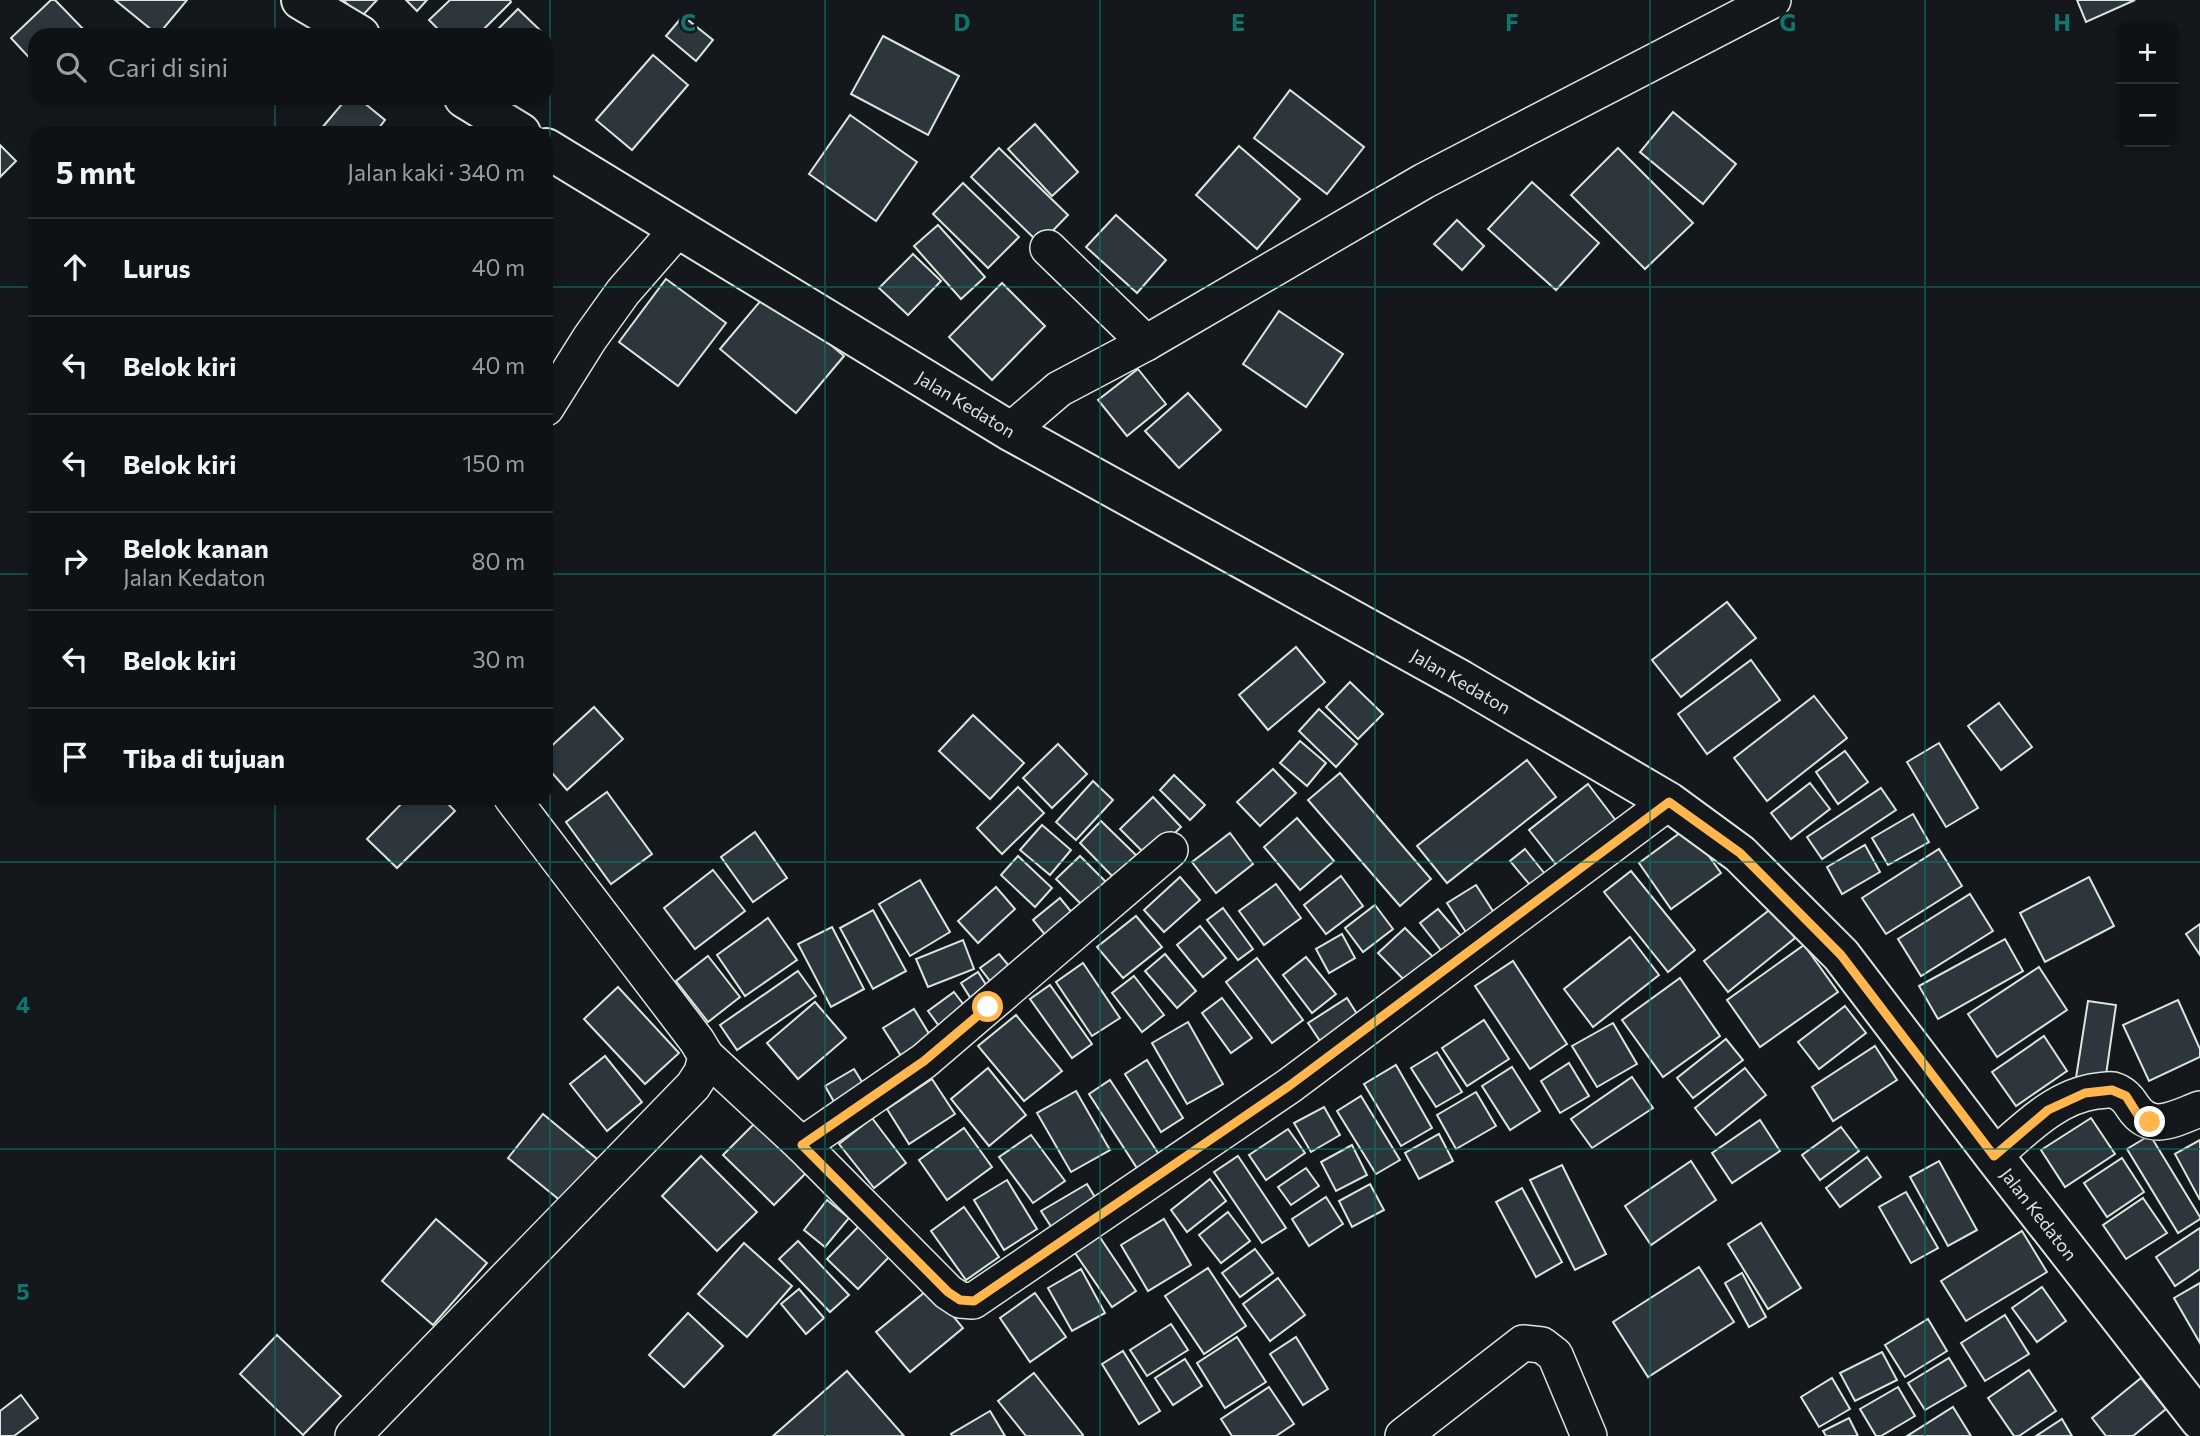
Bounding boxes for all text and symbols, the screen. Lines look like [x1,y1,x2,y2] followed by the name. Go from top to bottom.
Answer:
[680,8,696,36] text: C
[954,8,971,36] text: D
[1231,8,1245,36] text: E
[1505,8,1519,36] text: F
[1780,8,1796,36] text: G
[2053,8,2071,36] text: H
[2116,21,2179,147] map controls
[2116,21,2179,84] button: +
[28,28,553,105] search box
[52,48,90,86] icon: search
[108,51,228,82] text: Cari di sini
[2116,84,2179,147] button: −
[56,153,135,190] text: 5 mnt
[347,158,525,186] text: Jalan kaki · 340 m
[56,248,94,286] icon: ahead
[123,252,191,283] text: Lurus
[472,253,525,281] text: 40 m
[56,346,94,384] icon: left
[123,350,237,381] text: Belok kiri
[472,351,525,379] text: 40 m
[913,366,1019,442] street label: Jalan Kedaton
[56,444,94,482] icon: left
[123,448,237,479] text: Belok kiri
[462,449,525,477] text: 150 m
[123,532,269,563] text: Belok kanan
[56,542,94,580] icon: right
[472,547,525,575] text: 80 m
[123,563,265,591] text: Jalan Kedaton
[56,640,94,678] icon: left
[123,644,237,675] text: Belok kiri
[1407,644,1515,718] street label: Jalan Kedaton
[472,645,525,673] text: 30 m
[56,738,94,776] icon: arrive
[123,742,285,773] text: Tiba di tujuan
[16,990,30,1018] text: 4
[972,991,1003,1022] route start
[2134,1106,2165,1137] route end
[1996,1163,2082,1265] street label: Jalan Kedaton
[16,1277,30,1305] text: 5

